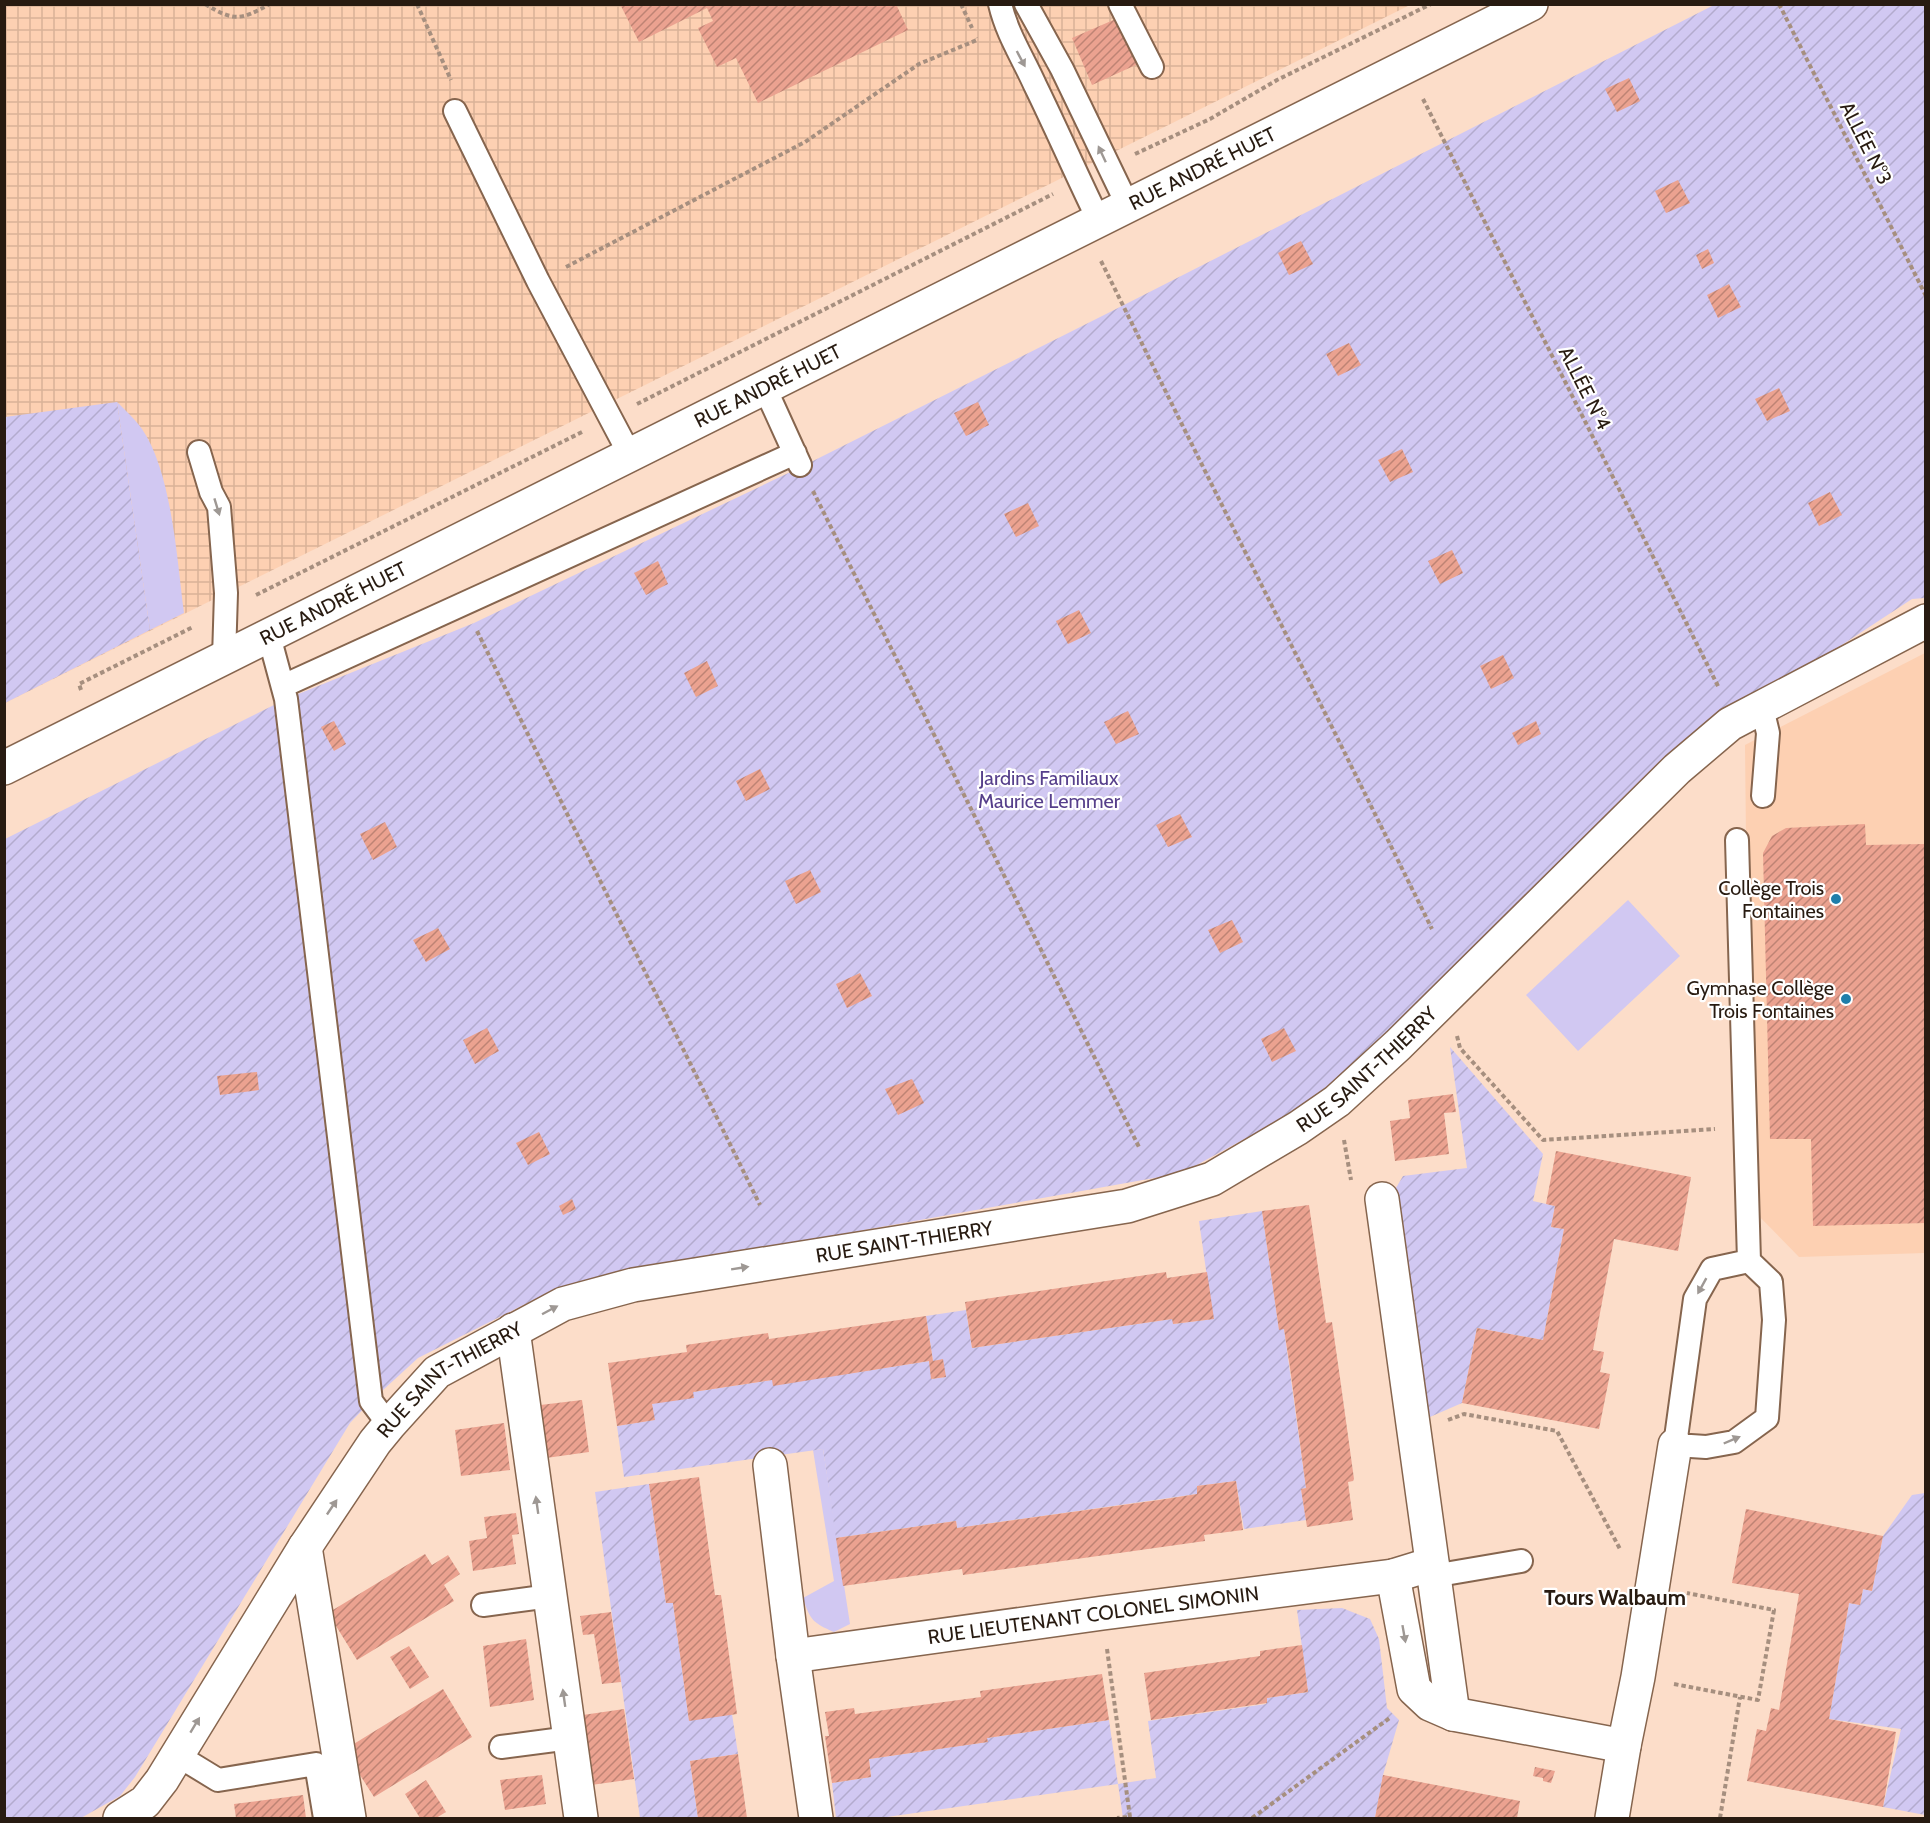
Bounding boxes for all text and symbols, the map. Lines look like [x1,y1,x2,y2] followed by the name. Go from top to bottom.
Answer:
[1016,50,1026,67] one-way arrow
[1835,98,1897,188] street label: ALLÉE N°3
[1125,121,1280,215] street label: RUE ANDRÉ HUET
[1097,145,1106,162] one-way arrow
[690,339,845,433] street label: RUE ANDRÉ HUET
[1554,342,1616,434] street label: ALLÉE N°4
[213,498,222,516] one-way arrow
[256,556,411,650] street label: RUE ANDRÉ HUET
[978,766,1121,813] park label: Jardins Familiaux Maurice Lemmer
[1718,876,1824,923] place label: Collège Trois Fontaines
[1829,892,1843,906] marker: Collège Trois Fontaines
[1687,976,1834,1023] place label: Gymnase Collège Trois Fontaines
[1839,992,1853,1006] marker: Gymnase Collège Trois Fontaines
[1292,1001,1442,1137] street label: RUE SAINT-THIERRY
[814,1216,995,1268] street label: RUE SAINT-THIERRY
[730,1263,749,1272] one-way arrow
[1697,1278,1707,1295] one-way arrow
[542,1305,559,1315] one-way arrow
[372,1316,527,1442] street label: RUE SAINT-THIERRY
[1724,1435,1742,1445] one-way arrow
[533,1495,542,1514] one-way arrow
[326,1499,338,1515] one-way arrow
[926,1581,1260,1649] street label: RUE LIEUTENANT COLONEL SIMONIN
[1544,1585,1686,1610] district label: Tours Walbaum
[1400,1624,1409,1643] one-way arrow
[560,1689,569,1708] one-way arrow
[190,1717,201,1733] one-way arrow

